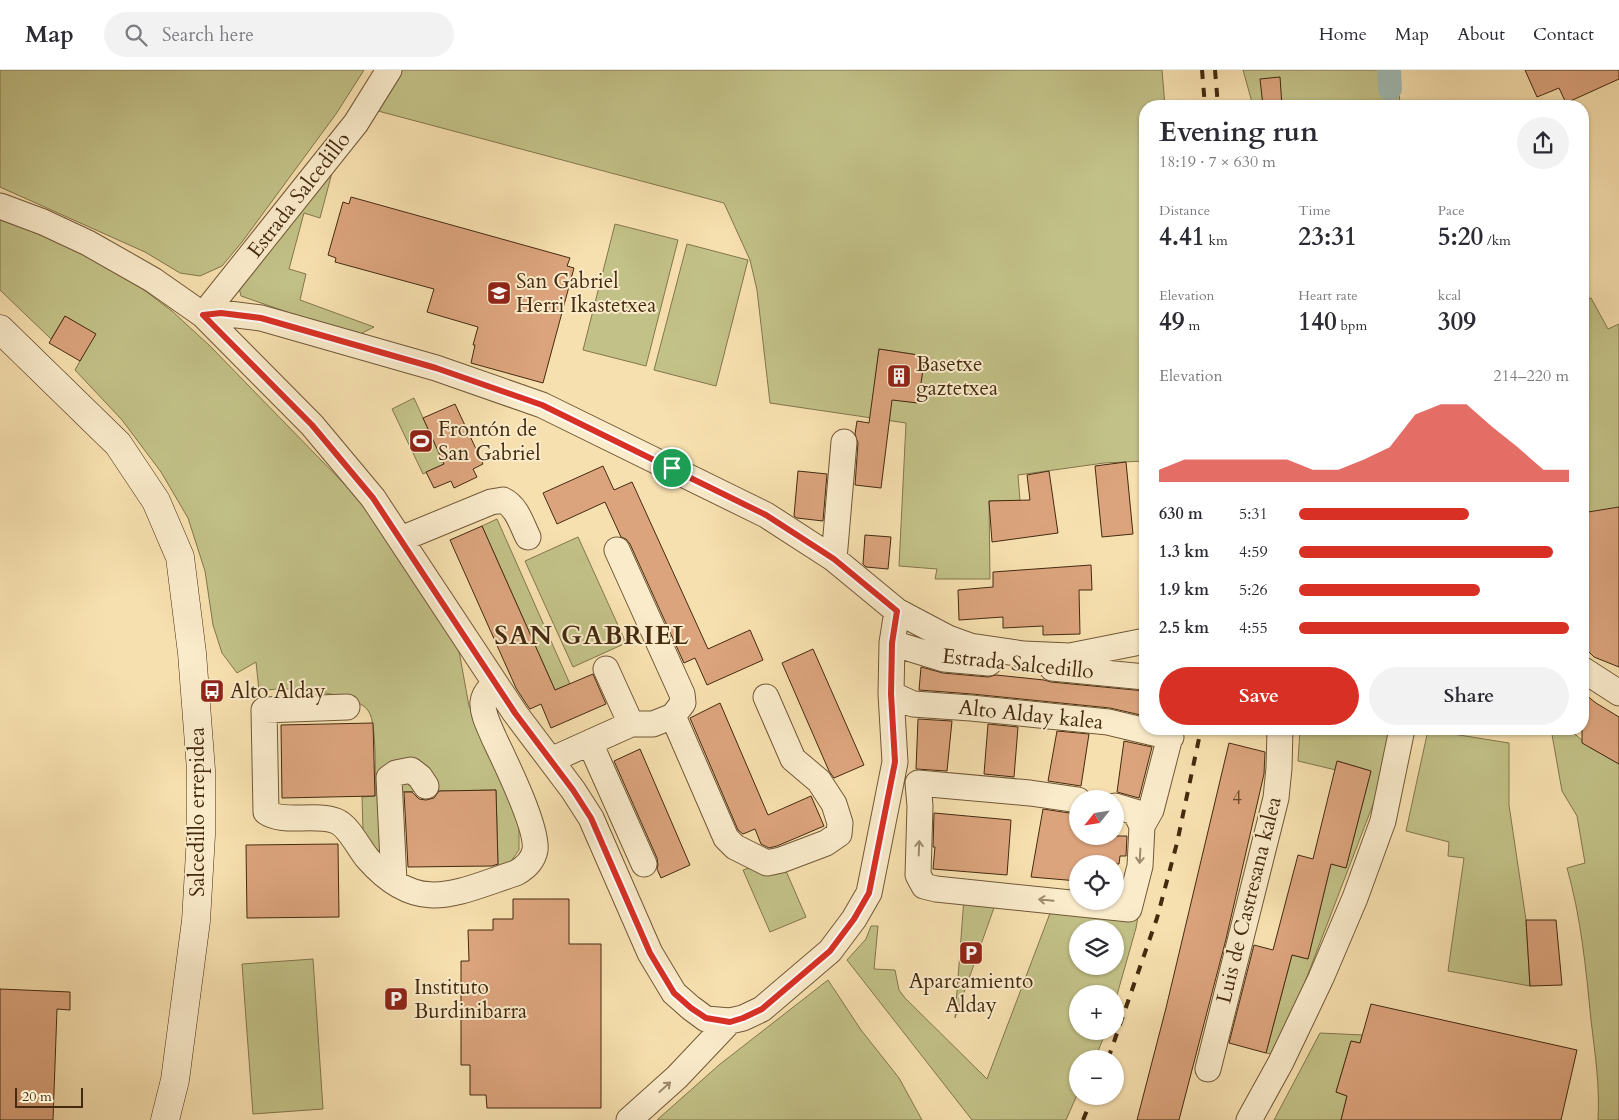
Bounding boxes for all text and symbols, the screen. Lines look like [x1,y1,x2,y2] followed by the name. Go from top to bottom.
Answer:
[104,12,454,57] search box
[25,18,74,51] text: Map
[122,21,150,49] icon: search
[162,22,254,48] text: Search here
[1319,22,1367,47] text: Home
[1395,22,1429,47] text: Map
[1457,22,1505,47] text: About
[1533,22,1594,47] text: Contact
[1159,113,1318,151] text: Evening run
[1517,117,1569,169] button: share
[241,126,357,264] street label: Estrada Salcedillo
[1159,151,1276,173] text: 18:19 · 7 × 630 m
[1159,201,1210,220] text: Distance
[1298,201,1331,220] text: Time
[1438,201,1465,220] text: Pace
[1159,220,1205,254] text: 4.41
[1298,220,1357,254] text: 23:31
[1438,220,1483,254] text: 5:20
[1205,231,1228,250] text: km
[1483,231,1511,250] text: /km
[516,267,656,320] place label: San Gabriel Herri Ikastetxea
[486,280,512,306] school or university icon: San Gabriel Herri Ikastetxea
[1159,286,1215,305] text: Elevation
[1298,286,1358,305] text: Heart rate
[1438,286,1461,305] text: kcal
[1159,305,1185,339] text: 49
[1298,305,1337,339] text: 140
[1438,305,1476,339] text: 309
[1185,316,1200,335] text: m
[1337,316,1367,335] text: bpm
[916,350,998,403] place label: Basetxe gaztetxea
[886,363,912,389] building icon: Basetxe gaztetxea
[1159,365,1223,387] text: Elevation
[1493,365,1569,387] text: 214–220 m
[438,415,541,468] place label: Frontón de San Gabriel
[408,428,434,454] sports icon: Frontón de San Gabriel
[651,447,693,489] pin
[658,454,686,482] icon: arrive
[1159,503,1203,525] text: 630 m
[1239,503,1268,525] text: 5:31
[1159,541,1209,563] text: 1.3 km
[1239,541,1268,563] text: 4:59
[1159,579,1209,601] text: 1.9 km
[1239,579,1268,601] text: 5:26
[1159,617,1209,639] text: 2.5 km
[1239,617,1268,639] text: 4:55
[494,618,690,653] district label: SAN GABRIEL
[941,642,1095,686] street label: Estrada Salcedillo
[1159,667,1359,725] button: Save
[1369,667,1569,725] button: Share
[230,677,326,706] place label: Alto Alday
[199,678,225,704] bus stop icon: Alto Alday
[957,693,1105,737] street label: Alto Alday kalea
[183,727,212,897] street label: Salcedillo errepidea
[1232,785,1242,811] house number: 4
[1069,790,1124,845] north arrow
[1069,790,1124,1105] map controls
[1209,794,1289,1006] street label: Luis de Castresana kalea
[914,841,923,857] one-way arrow
[1136,848,1145,864] one-way arrow
[1069,855,1124,910] button: locate
[1038,895,1054,905] one-way arrow
[1069,920,1124,975] button: layers
[958,940,984,966] parking icon: Aparcamiento Alday
[909,967,1033,1020] place label: Aparcamiento Alday
[414,973,527,1026] place label: Instituto Burdinibarra
[1069,985,1124,1040] button: +
[383,986,409,1012] parking icon: Instituto Burdinibarra
[1069,1050,1124,1105] button: −
[659,1082,672,1093] one-way arrow
[15,1085,82,1108] scale bar
[22,1087,52,1106] text: 20 m

